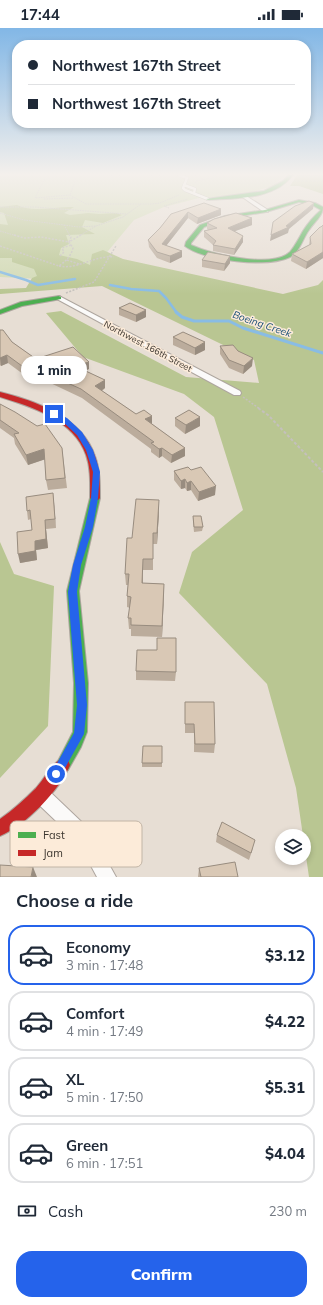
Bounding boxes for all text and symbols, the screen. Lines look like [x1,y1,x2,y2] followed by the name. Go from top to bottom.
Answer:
[20,5,60,24] text: 17:44
[52,56,221,75] text: Northwest 167th Street
[52,94,221,113] text: Northwest 167th Street
[231,308,294,340] water label: Boeing Creek
[102,318,194,374] street label: Northwest 166th Street
[21,356,87,384] callout: 1 min
[37,362,71,378] text: 1 min
[45,405,63,423] route end
[47,765,65,783] route start
[10,821,142,867] legend
[43,828,65,842] text: Fast
[275,829,311,865] map controls
[275,829,311,865] button: layers
[43,846,63,860] text: Jam
[16,889,133,912] text: Choose a ride
[18,937,54,973] icon: car
[66,938,131,957] text: Economy
[265,946,305,965] text: $3.12
[66,957,143,973] text: 3 min · 17:48
[18,1003,54,1039] icon: car
[66,1004,124,1023] text: Comfort
[265,1012,305,1031] text: $4.22
[66,1023,143,1039] text: 4 min · 17:49
[18,1069,54,1105] icon: car
[66,1070,84,1089] text: XL
[265,1078,305,1097] text: $5.31
[66,1089,143,1105] text: 5 min · 17:50
[18,1135,54,1171] icon: car
[66,1136,108,1155] text: Green
[265,1144,305,1163] text: $4.04
[66,1155,143,1171] text: 6 min · 17:51
[16,1200,38,1222] icon: cash
[48,1202,83,1221] text: Cash
[269,1203,307,1219] text: 230 m
[16,1251,307,1297] button: Confirm

